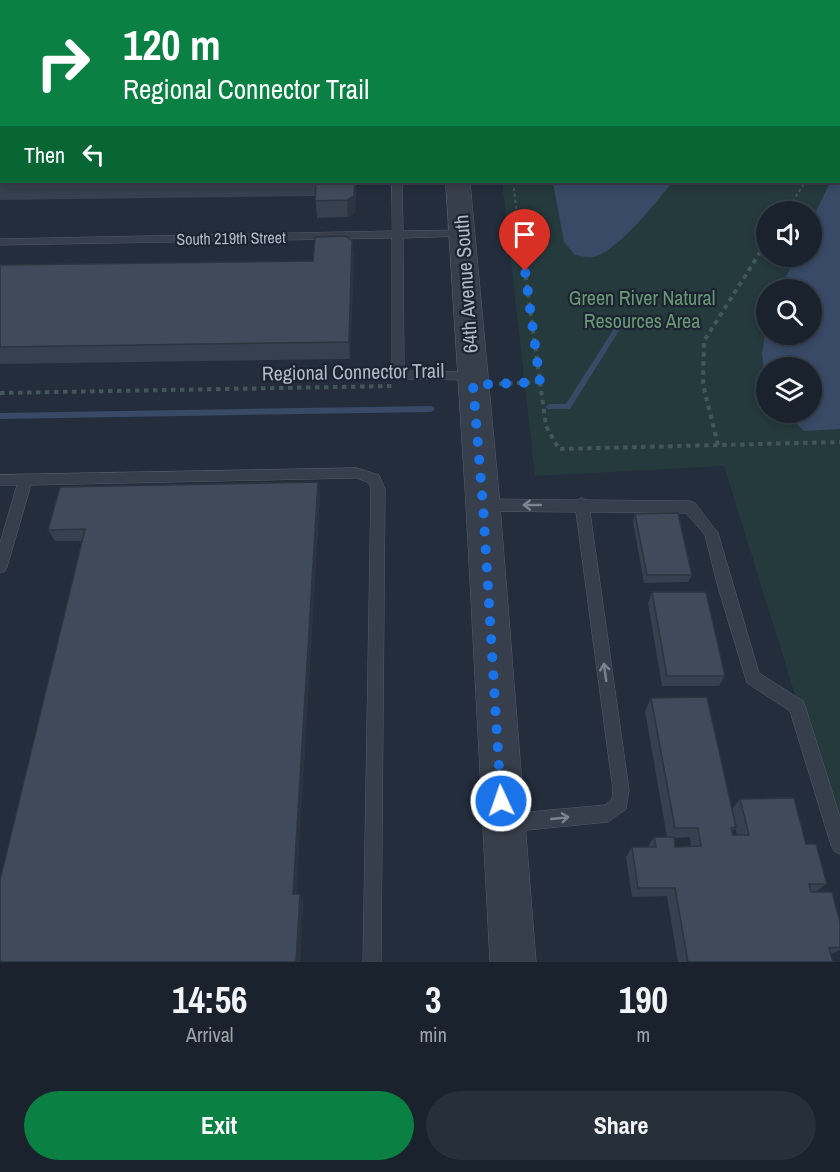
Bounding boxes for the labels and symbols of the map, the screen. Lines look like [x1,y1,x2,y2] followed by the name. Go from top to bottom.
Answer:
[499,209,550,271] pin
[447,214,484,354] street label: 64th Avenue South
[176,226,286,250] street label: South 219th Street
[569,284,715,334] park label: Green River Natural Resources Area
[262,356,444,387] street label: Regional Connector Trail
[523,499,543,511] one-way arrow
[600,663,611,683] one-way arrow
[469,769,533,833] position arrow
[550,812,570,823] one-way arrow

